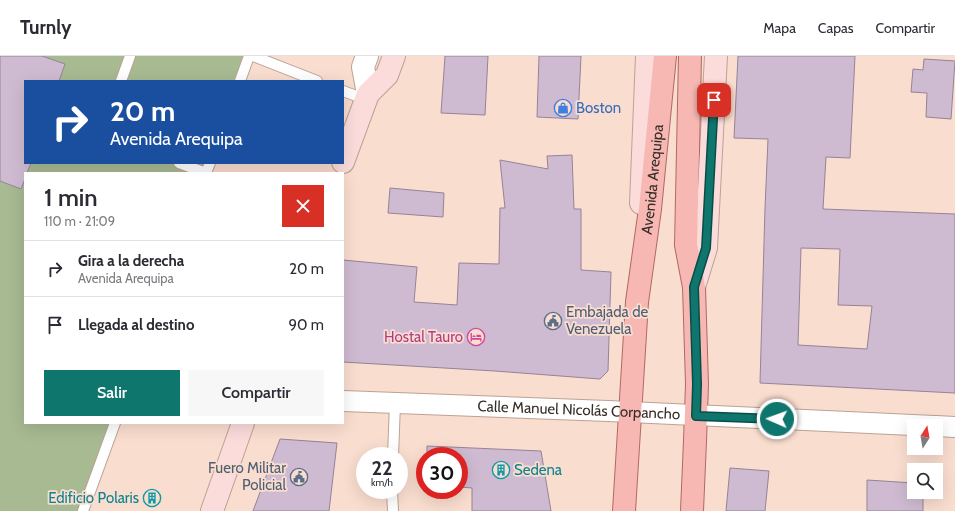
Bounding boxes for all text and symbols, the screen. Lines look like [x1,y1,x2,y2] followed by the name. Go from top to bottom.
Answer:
[20,16,71,39] text: Turnly
[763,19,796,37] text: Mapa
[818,19,854,37] text: Capas
[876,19,935,37] text: Compartir
[697,83,731,117] pin
[703,89,725,111] icon: arrive
[110,94,175,128] text: 20 m
[44,96,96,148] icon: right
[553,98,573,118] shop icon: Boston
[576,99,621,117] place label: Boston
[638,123,667,236] street label: Avenida Arequipa
[110,128,243,150] text: Avenida Arequipa
[44,183,98,212] text: 1 min
[282,185,324,227] button: close
[44,213,115,229] text: 110 m · 21:09
[78,252,184,270] text: Gira a la derecha
[44,258,66,280] icon: right
[289,260,324,278] text: 20 m
[78,270,174,286] text: Avenida Arequipa
[566,303,648,338] place label: Embajada de Venezuela
[543,311,563,331] public building icon: Embajada de Venezuela
[44,314,66,336] icon: arrive
[78,316,194,334] text: Llegada al destino
[288,316,324,334] text: 90 m
[466,327,486,347] hotel icon: Hostal Tauro
[384,328,463,346] place label: Hostal Tauro
[44,370,180,416] button: Salir
[188,370,324,416] button: Compartir
[477,397,681,423] street label: Calle Manuel Nicolás Corpancho
[756,398,798,440] position arrow
[907,419,943,455] north arrow
[907,419,943,499] map controls
[416,447,468,499] speed limit sign: 30
[371,456,393,480] text: 22
[208,459,286,494] place label: Fuero Militar Policial
[491,460,511,480] building icon: Sedena
[514,461,563,479] place label: Sedena
[907,463,943,499] button: search
[289,467,309,487] public building icon: Fuero Militar Policial
[371,476,393,489] text: km/h
[142,488,162,508] building icon: Edificio Polaris
[48,489,139,507] place label: Edificio Polaris

